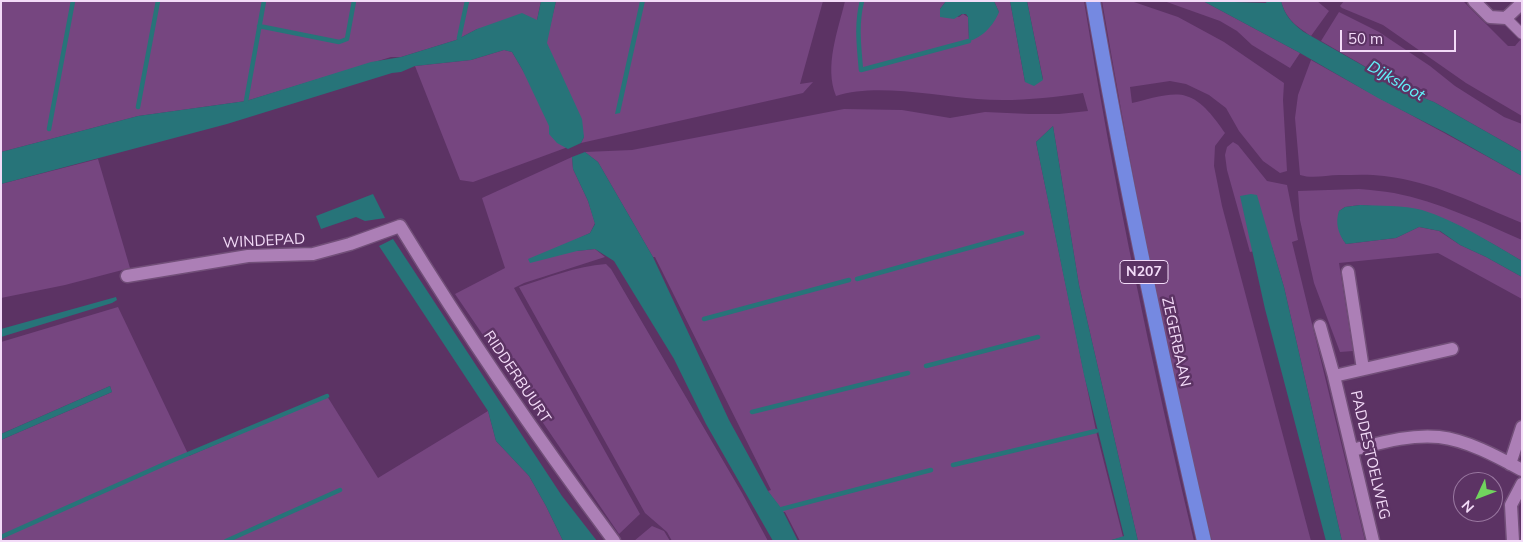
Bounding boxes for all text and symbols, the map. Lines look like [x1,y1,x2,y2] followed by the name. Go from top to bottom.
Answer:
[1343,20,1459,52] scale bar
[1348,29,1383,48] text: 50 m
[1364,57,1428,105] water label: Dijksloot
[222,230,306,252] street label: WINDEPAD
[1120,260,1168,284] road number: N207
[1158,296,1194,388] street label: ZEGERBAAN
[480,328,554,426] street label: RIDDERBUURT
[1346,389,1394,521] street label: PADDESTOELWEG
[1453,472,1503,522] north arrow
[1458,497,1478,517] text: N

